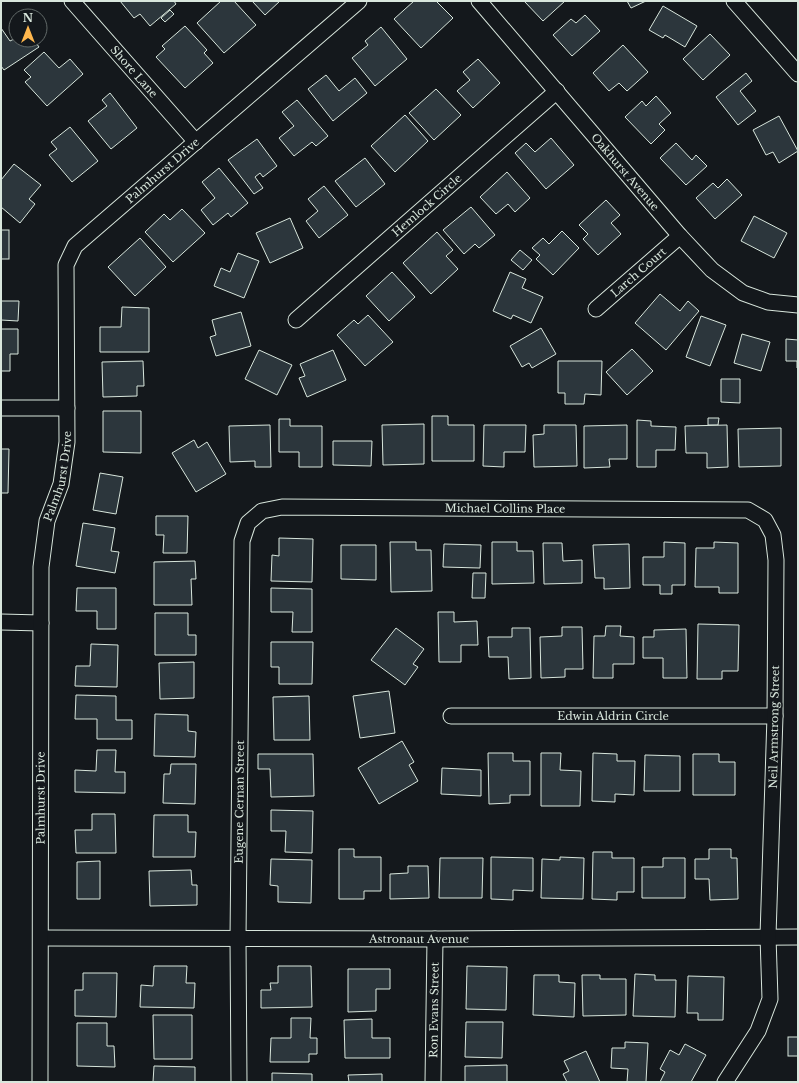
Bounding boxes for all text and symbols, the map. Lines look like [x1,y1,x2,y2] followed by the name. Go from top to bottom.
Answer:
[8,8,48,48] north arrow
[23,11,34,25] text: N
[108,43,161,100] street label: Shore Lane
[588,130,662,213] street label: Oakhurst Avenue
[123,135,202,206] street label: Palmhurst Drive
[389,171,465,240] street label: Hemlock Circle
[608,244,669,300] street label: Larch Court
[40,431,74,523] street label: Palmhurst Drive
[445,501,566,516] street label: Michael Collins Place
[766,664,782,789] street label: Neil Armstrong Street
[557,709,669,723] street label: Edwin Aldrin Circle
[232,739,247,864] street label: Eugene Cernan Street
[33,752,48,844] street label: Palmhurst Drive
[368,932,469,946] street label: Astronaut Avenue
[426,961,442,1058] street label: Ron Evans Street

